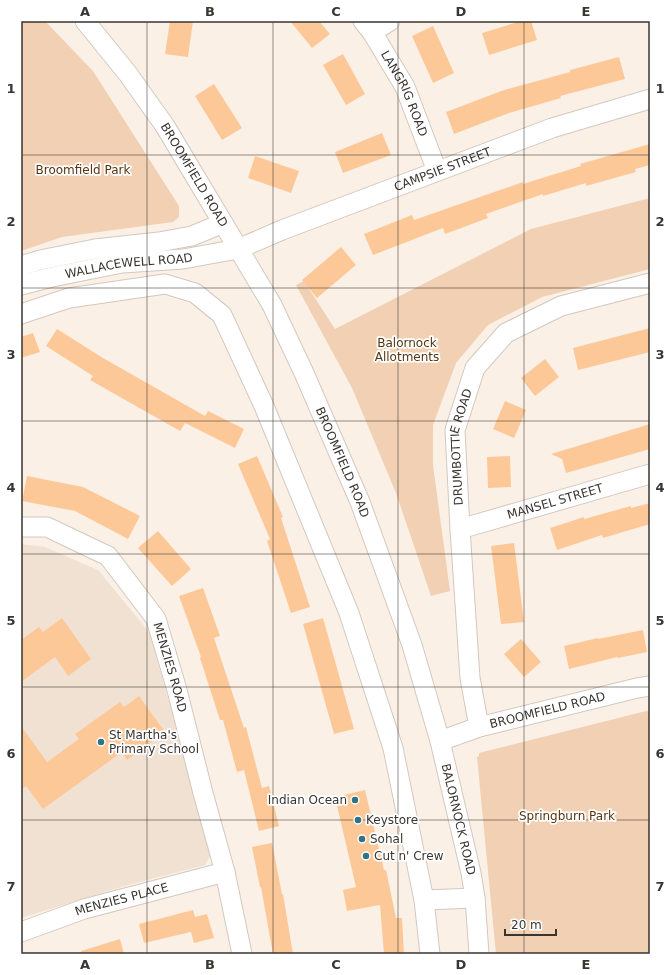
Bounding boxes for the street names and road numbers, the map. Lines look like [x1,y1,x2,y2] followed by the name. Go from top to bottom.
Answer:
[378,48,430,138] street label: LANGRIG ROAD
[158,120,231,229] street label: BROOMFIELD ROAD
[392,144,494,194] street label: CAMPSIE STREET
[64,250,194,281] street label: WALLACEWELL ROAD
[447,387,475,506] street label: DRUMBOTTIE ROAD
[313,405,372,519] street label: BROOMFIELD ROAD
[506,481,605,522] street label: MANSEL STREET
[150,621,189,714] street label: MENZIES ROAD
[488,689,607,731] street label: BROOMFIELD ROAD
[439,762,478,876] street label: BALORNOCK ROAD
[73,880,170,919] street label: MENZIES PLACE

